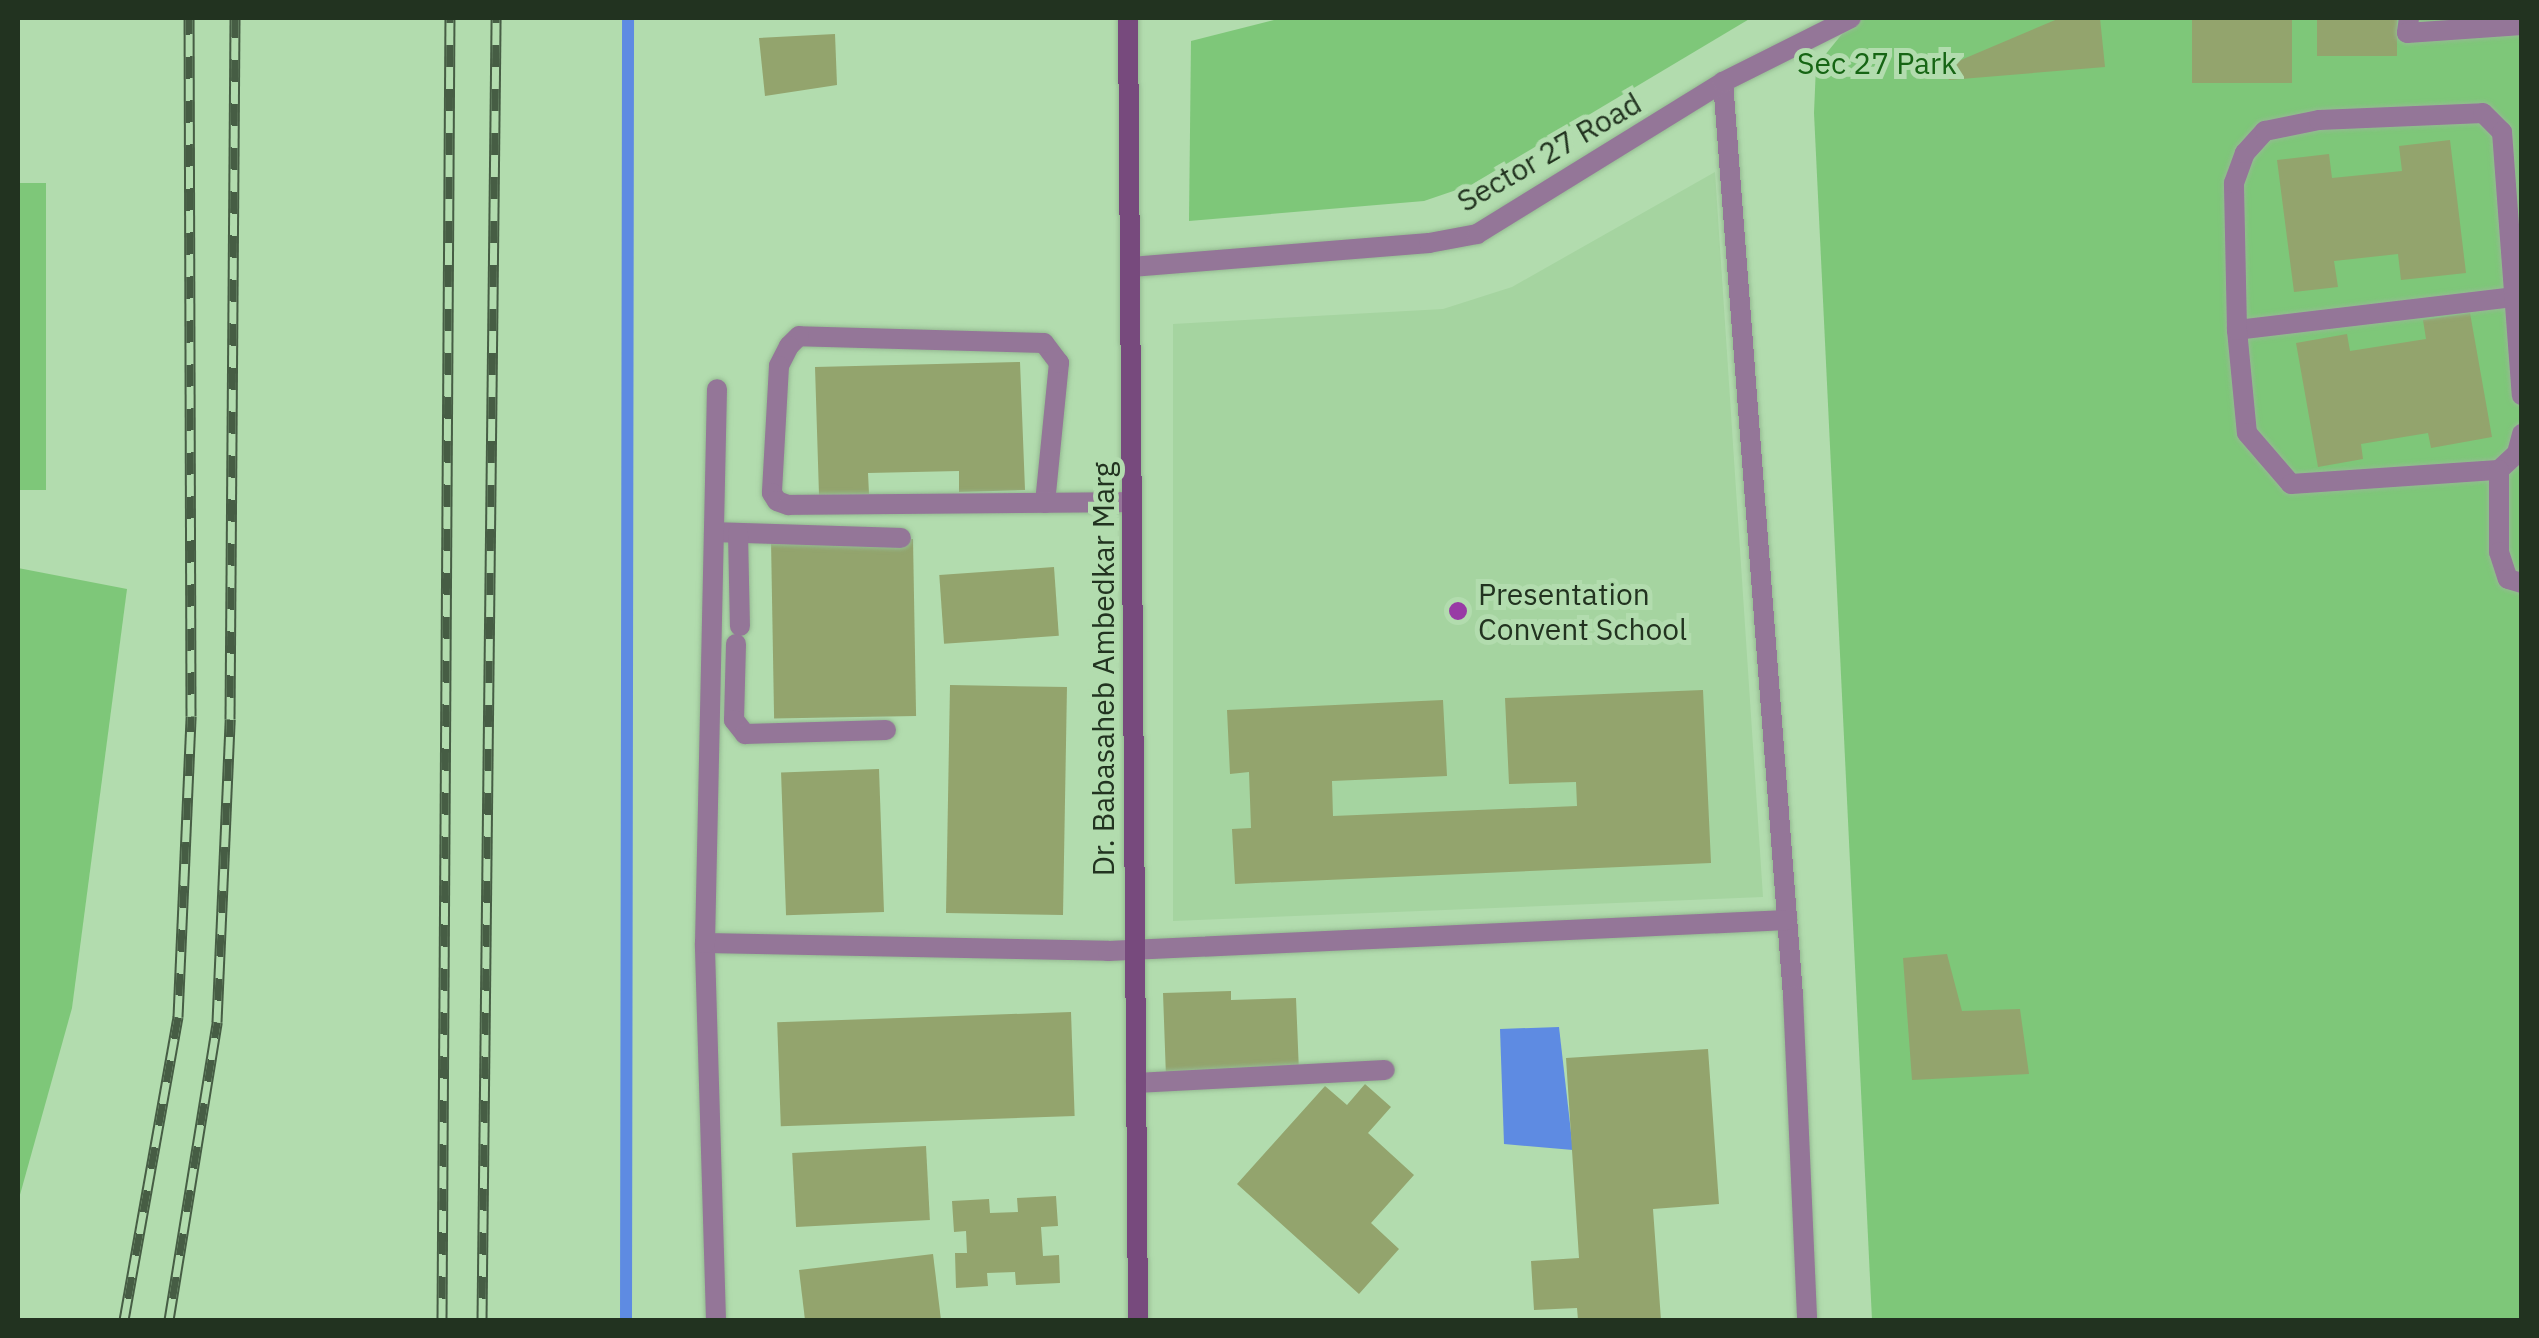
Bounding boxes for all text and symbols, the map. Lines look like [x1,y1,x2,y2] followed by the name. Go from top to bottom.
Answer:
[1797,45,1957,81] park label: Sec 27 Park
[1451,85,1647,219] street label: Sector 27 Road
[1085,462,1121,876] street label: Dr. Babasaheb Ambedkar Marg
[1478,576,1687,646] place label: Presentation Convent School
[1447,600,1469,622] marker: Presentation Convent School

